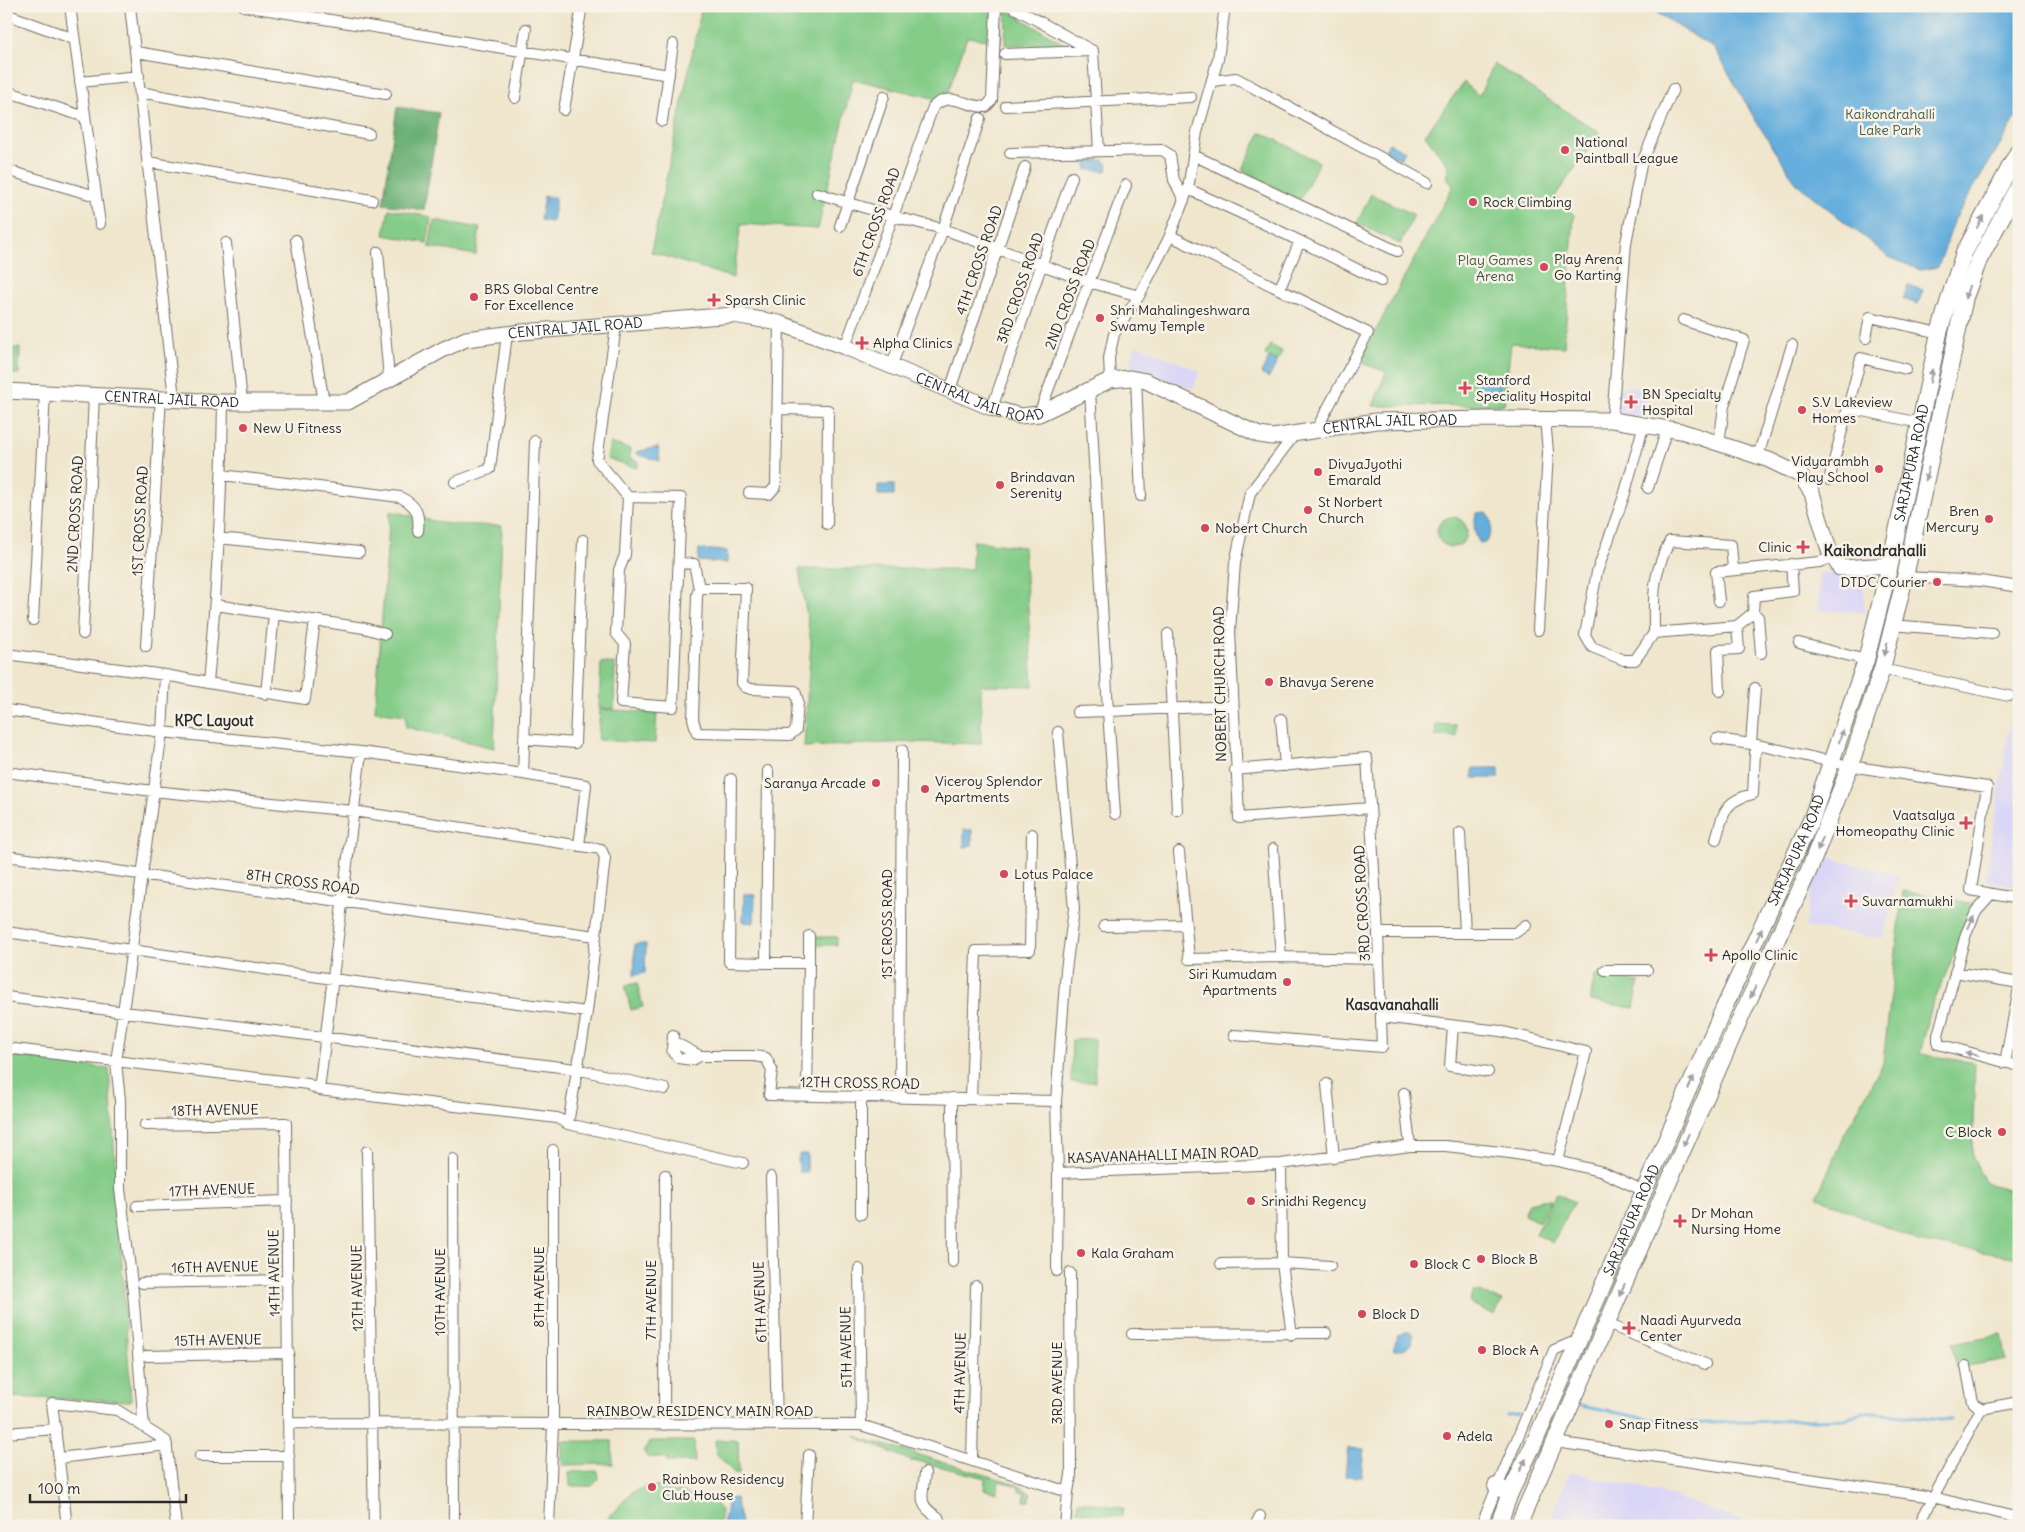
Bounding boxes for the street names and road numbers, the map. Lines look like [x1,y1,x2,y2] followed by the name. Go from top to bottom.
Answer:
[848,165,904,279] street label: 6TH CROSS ROAD
[952,203,1006,317] street label: 4TH CROSS ROAD
[993,230,1047,346] street label: 3RD CROSS ROAD
[1041,236,1099,352] street label: 2ND CROSS ROAD
[507,313,643,343] street label: CENTRAL JAIL ROAD
[913,368,1047,426] street label: CENTRAL JAIL ROAD
[104,387,239,411] street label: CENTRAL JAIL ROAD
[1890,402,1933,523] street label: SARJAPURA ROAD
[1321,411,1458,438] street label: CENTRAL JAIL ROAD
[63,455,87,573] street label: 2ND CROSS ROAD
[128,465,152,577] street label: 1ST CROSS ROAD
[1210,606,1230,762] street label: NOBERT CHURCH ROAD
[1764,792,1828,908] street label: SARJAPURA ROAD
[1350,844,1374,962] street label: 3RD CROSS ROAD
[245,865,361,899] street label: 8TH CROSS ROAD
[878,869,896,979] street label: 1ST CROSS ROAD
[800,1073,920,1093] street label: 12TH CROSS ROAD
[171,1100,259,1120] street label: 18TH AVENUE
[1067,1143,1259,1167] street label: KASAVANAHALLI MAIN ROAD
[1599,1161,1664,1278] street label: SARJAPURA ROAD
[169,1180,255,1200] street label: 17TH AVENUE
[264,1229,284,1317] street label: 14TH AVENUE
[347,1244,367,1332] street label: 12TH AVENUE
[530,1246,548,1328] street label: 8TH AVENUE
[431,1248,449,1336] street label: 10TH AVENUE
[171,1257,259,1277] street label: 16TH AVENUE
[642,1260,660,1340] street label: 7TH AVENUE
[750,1261,770,1343] street label: 6TH AVENUE
[836,1306,856,1388] street label: 5TH AVENUE
[174,1330,262,1350] street label: 15TH AVENUE
[950,1332,970,1414] street label: 4TH AVENUE
[1048,1341,1066,1425] street label: 3RD AVENUE
[587,1402,813,1420] street label: RAINBOW RESIDENCY MAIN ROAD

